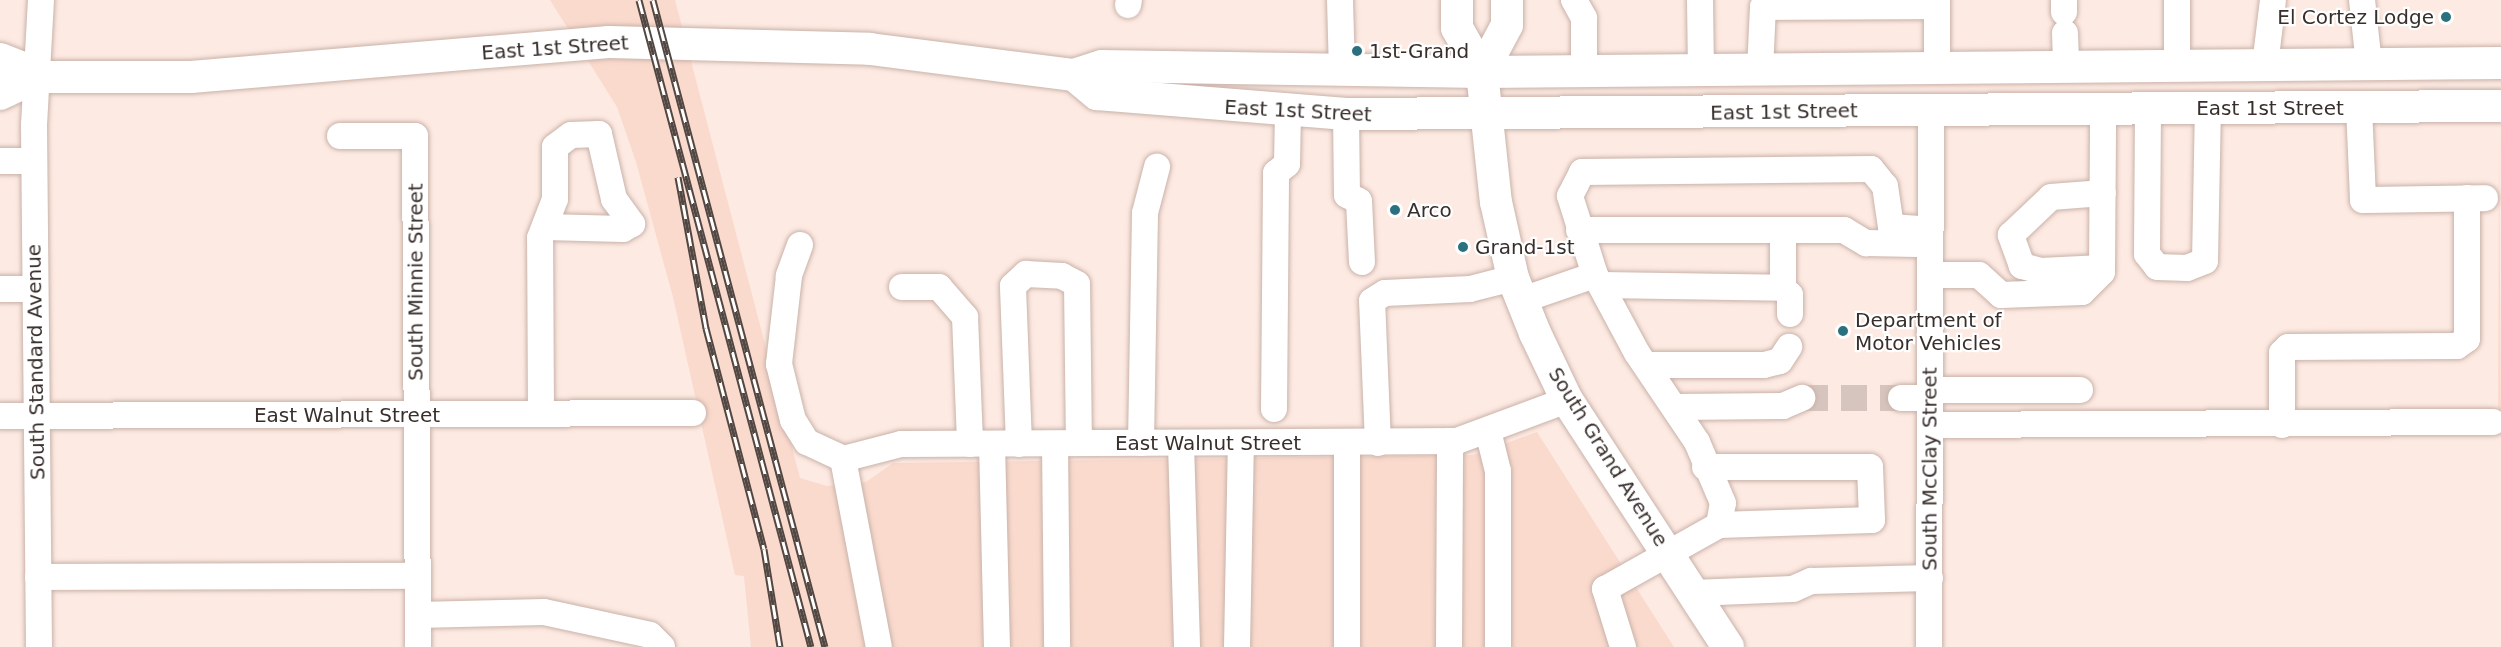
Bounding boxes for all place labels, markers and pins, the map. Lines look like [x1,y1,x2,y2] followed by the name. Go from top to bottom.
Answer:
[2277,5,2434,29] place label: El Cortez Lodge
[2439,10,2453,24] marker: El Cortez Lodge
[1369,39,1469,63] place label: 1st-Grand
[1350,44,1364,58] marker: 1st-Grand
[1407,198,1452,222] place label: Arco
[1388,203,1402,217] marker: Arco
[1475,235,1575,259] place label: Grand-1st
[1456,240,1470,254] marker: Grand-1st
[1855,308,2002,355] place label: Department of Motor Vehicles
[1836,324,1850,338] marker: Department of Motor Vehicles

